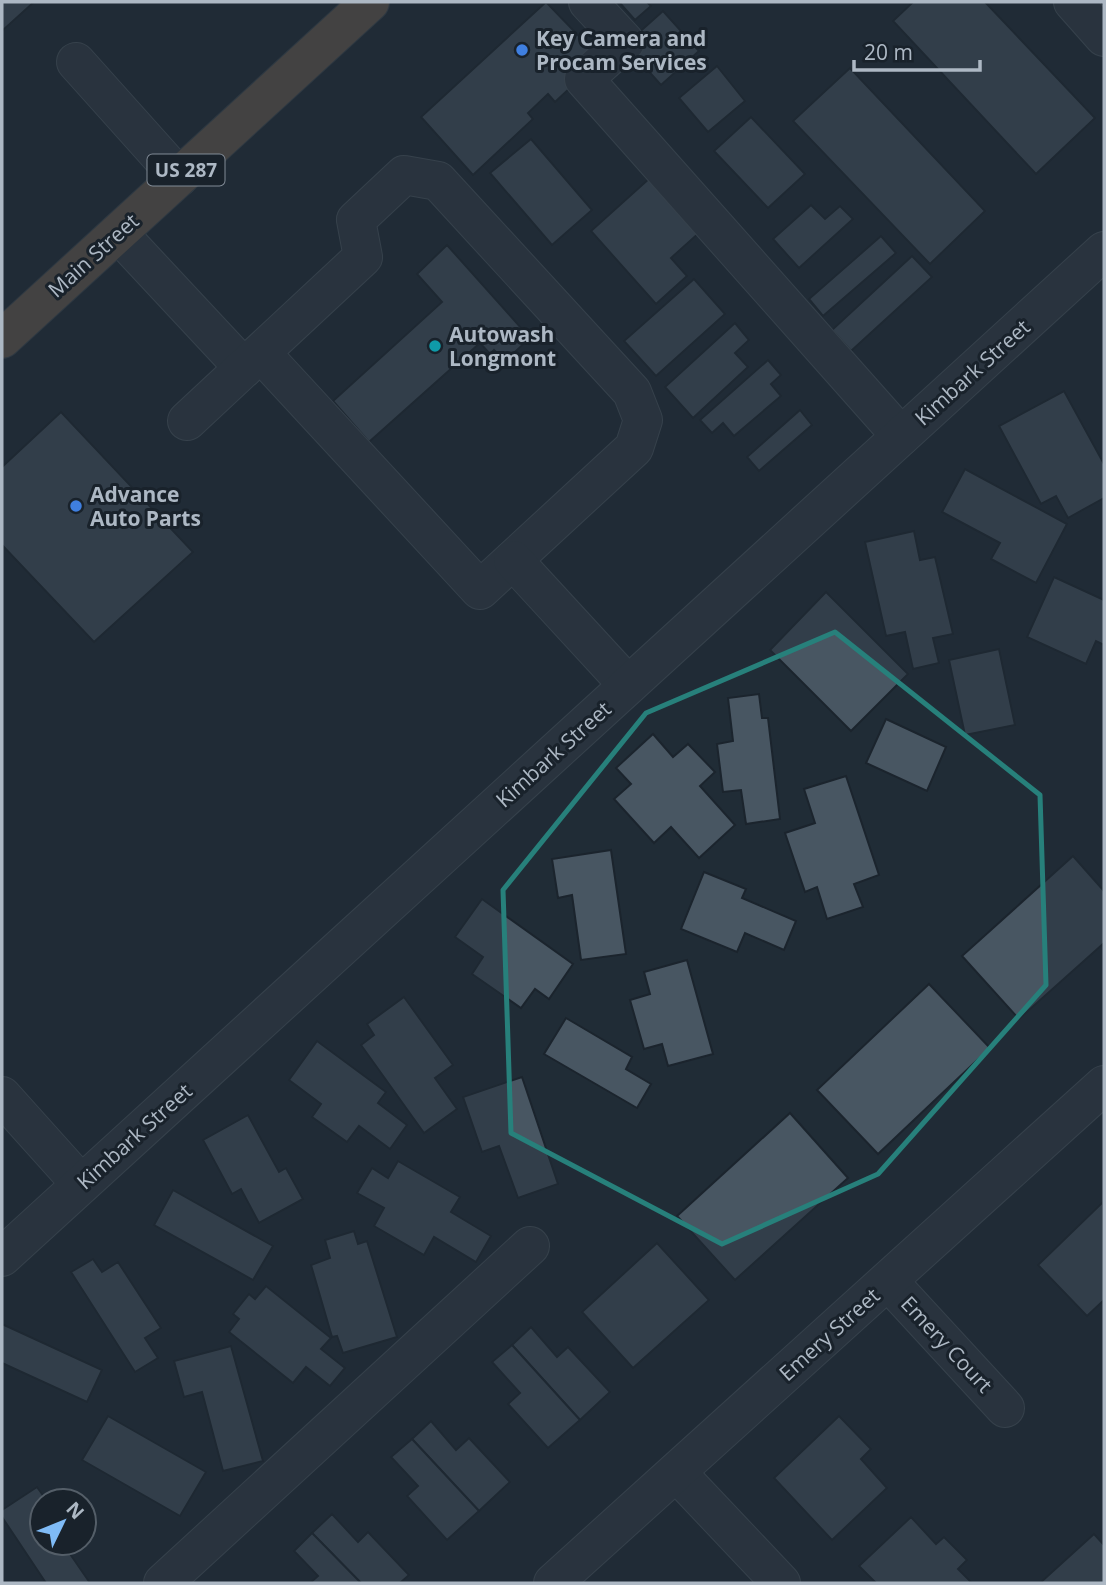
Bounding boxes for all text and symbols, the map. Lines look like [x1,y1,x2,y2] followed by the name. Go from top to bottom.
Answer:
[536,24,707,76] place label: Key Camera and Procam Services
[854,28,980,72] scale bar
[864,38,913,66] text: 20 m
[514,42,530,58] marker: Key Camera and Procam Services
[148,154,224,186] road number: US 287
[42,207,144,303] street label: Main Street
[908,313,1036,431] street label: Kimbark Street
[449,320,556,372] place label: Autowash Longmont
[427,338,443,354] marker: Autowash Longmont
[90,480,201,532] place label: Advance Auto Parts
[68,498,84,514] marker: Advance Auto Parts
[489,695,617,813] street label: Kimbark Street
[70,1077,198,1195] street label: Kimbark Street
[773,1281,885,1387] street label: Emery Street
[895,1290,999,1398] street label: Emery Court
[28,1487,98,1557] north arrow
[61,1496,90,1525] text: N

